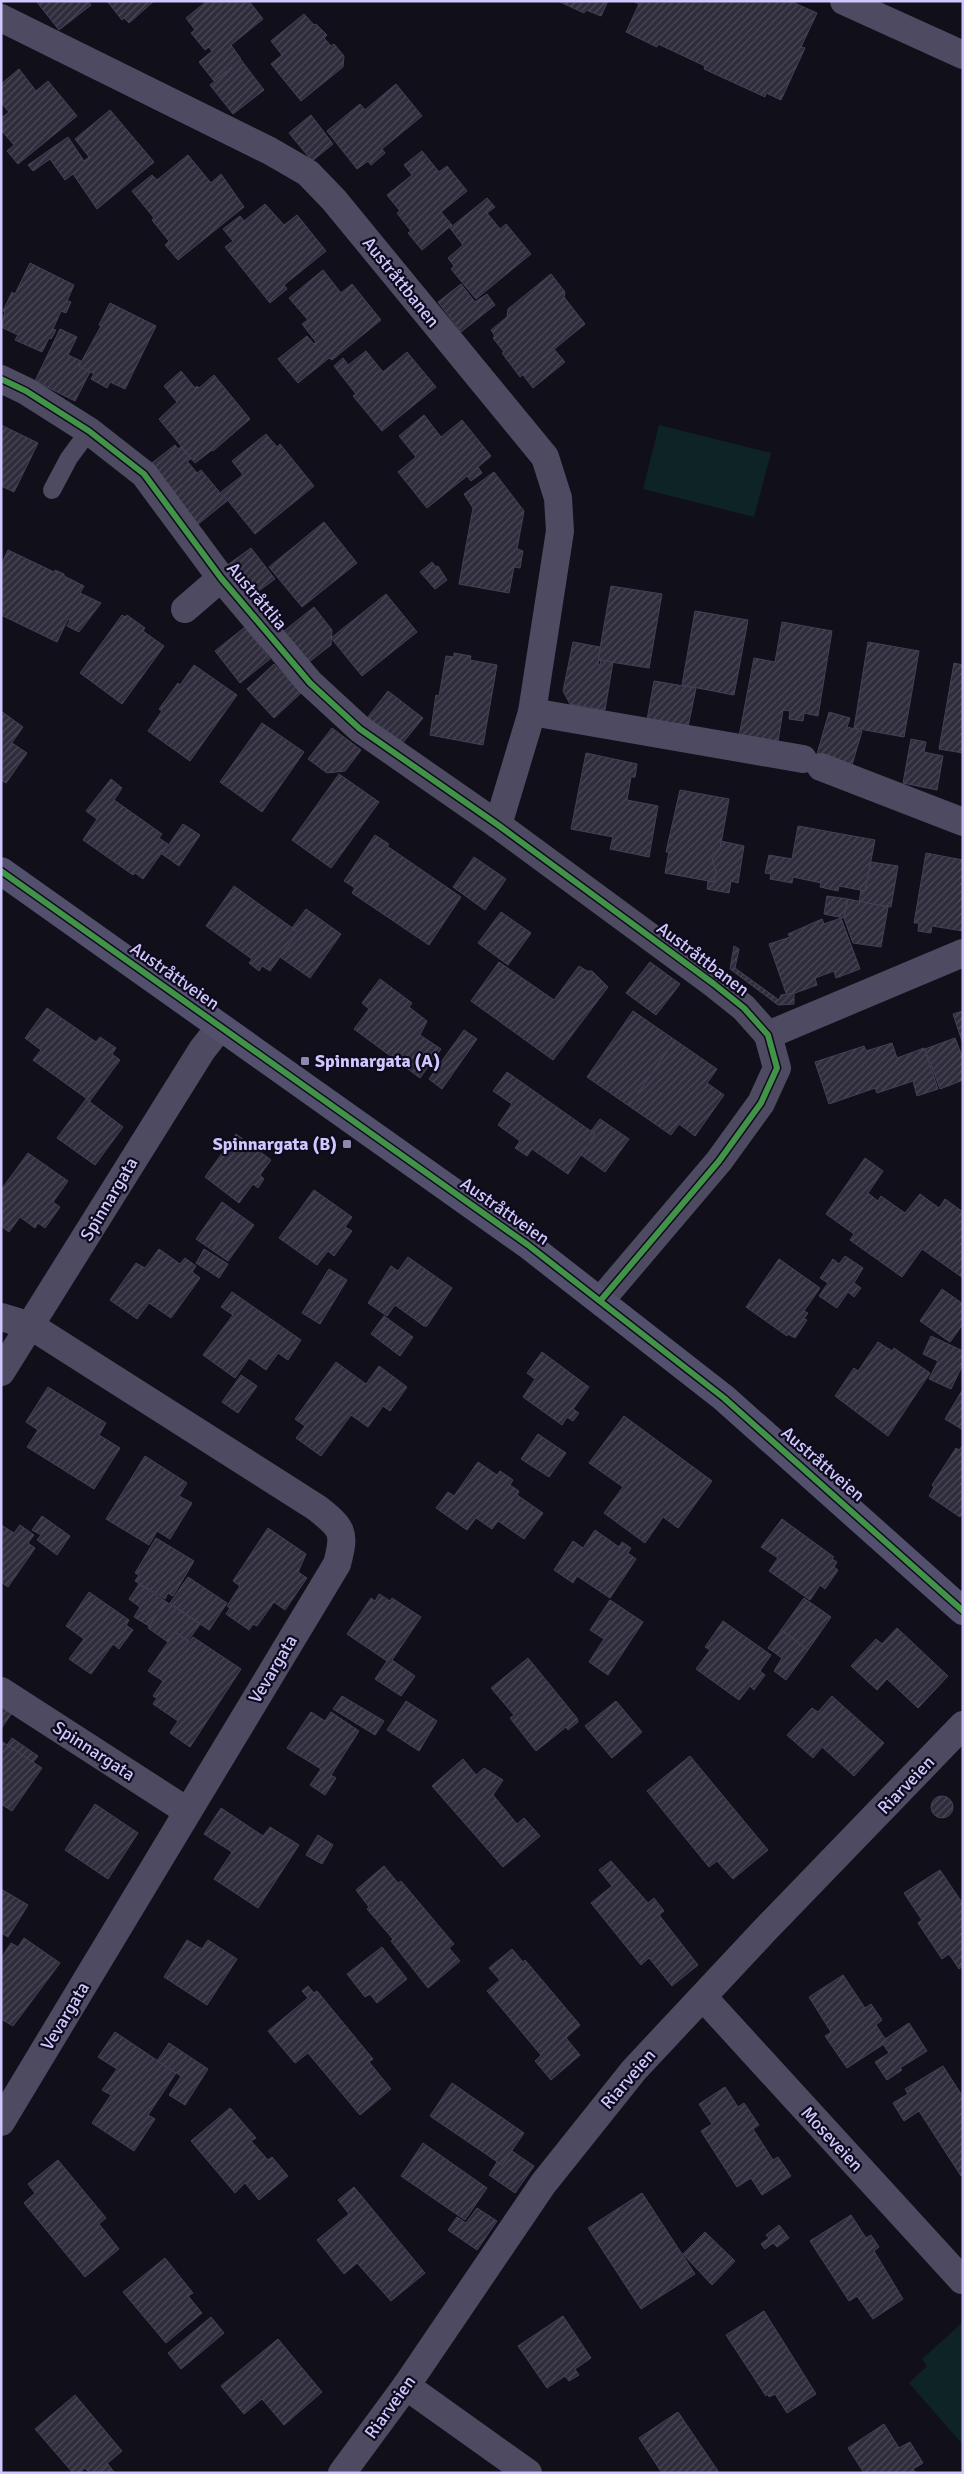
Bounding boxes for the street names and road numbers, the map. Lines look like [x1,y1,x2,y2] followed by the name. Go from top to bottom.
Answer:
[358,232,444,332] street label: Austråttbanen
[222,557,292,635] street label: Austråttlia
[652,917,754,1001] street label: Austråttbanen
[126,937,224,1015] street label: Austråttveien
[75,1153,143,1245] street label: Spinnargata
[456,1172,554,1250] street label: Austråttveien
[777,1422,869,1506] street label: Austråttveien
[244,1631,302,1707] street label: Vevargata
[49,1716,139,1786] street label: Spinnargata
[873,1751,939,1819] street label: Riarveien
[36,1978,94,2054] street label: Vevargata
[596,2044,660,2114] street label: Riarveien
[796,2102,868,2176] street label: Moseveien
[360,2371,420,2443] street label: Riarveien

